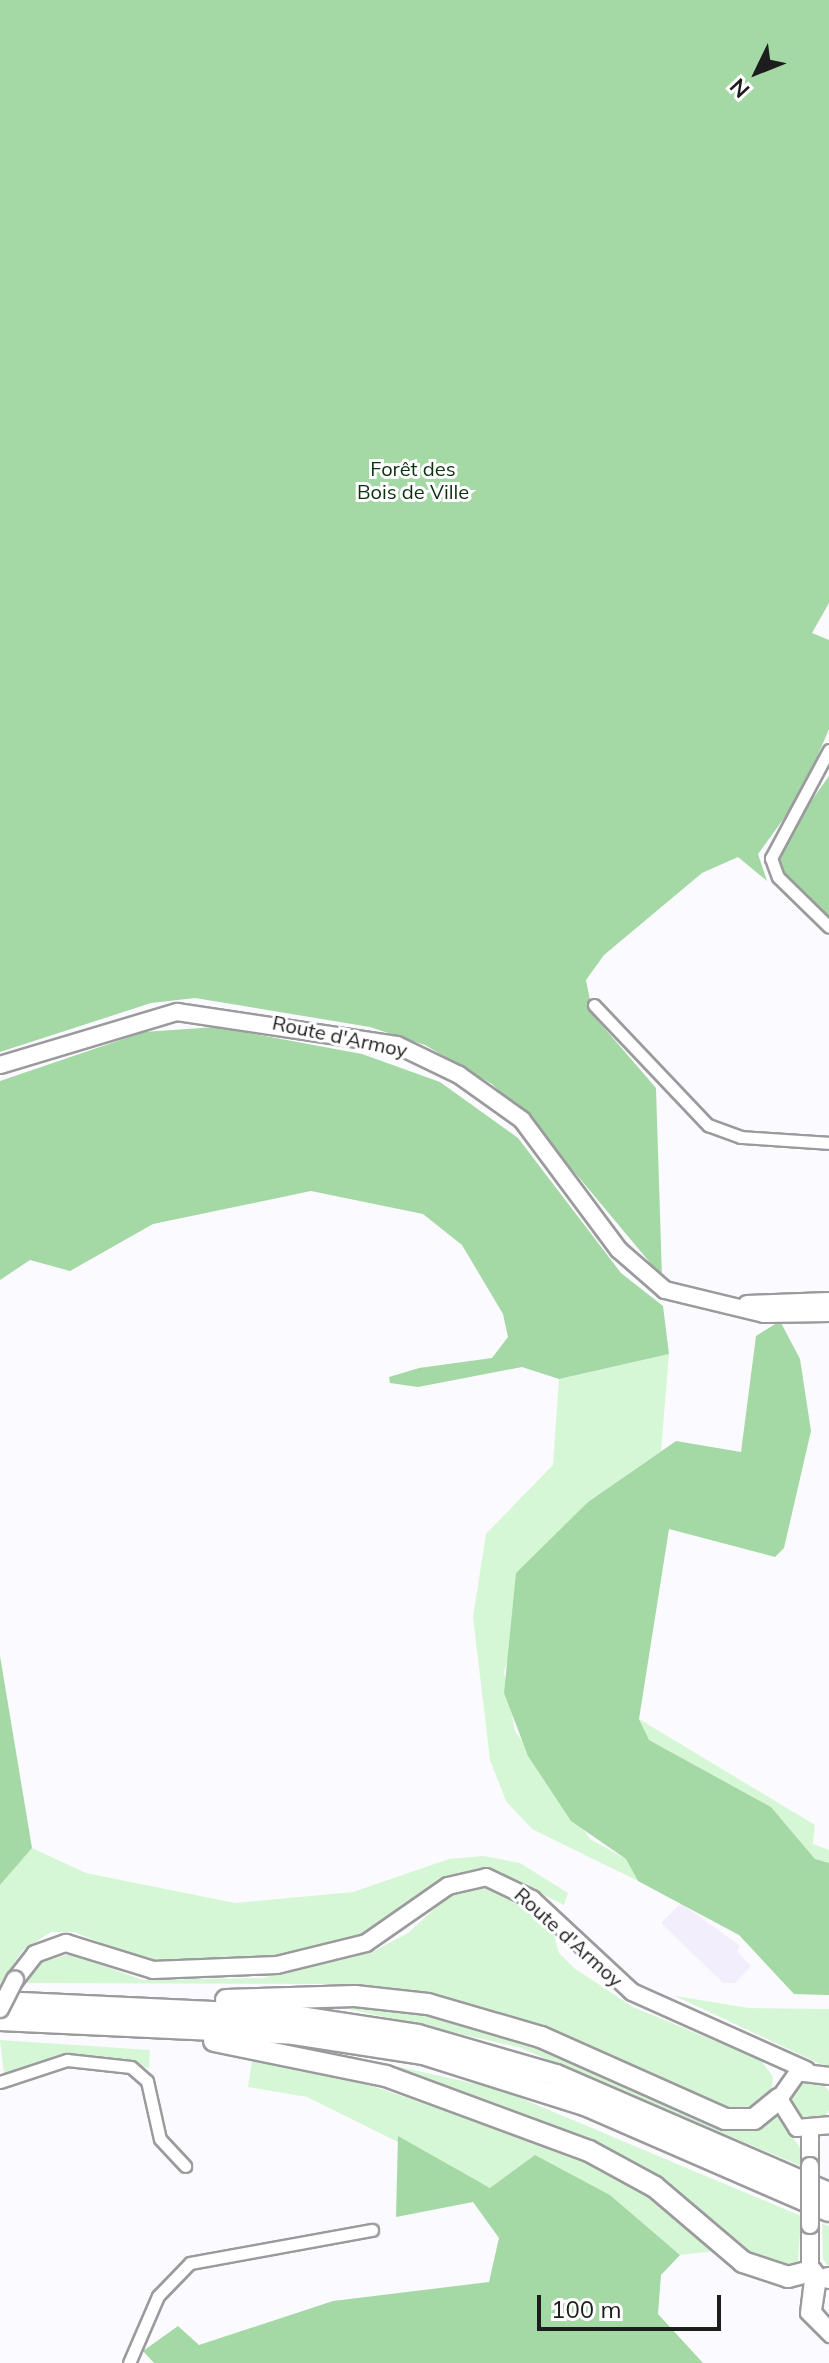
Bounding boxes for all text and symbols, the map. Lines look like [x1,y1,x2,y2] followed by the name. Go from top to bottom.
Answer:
[717,32,797,112] north arrow
[724,73,755,104] text: N
[357,457,469,504] park label: Forêt des Bois de Ville
[270,1010,410,1062] street label: Route d'Armoy
[510,1882,628,1992] street label: Route d'Armoy
[541,2279,725,2329] scale bar
[551,2294,622,2324] text: 100 m

